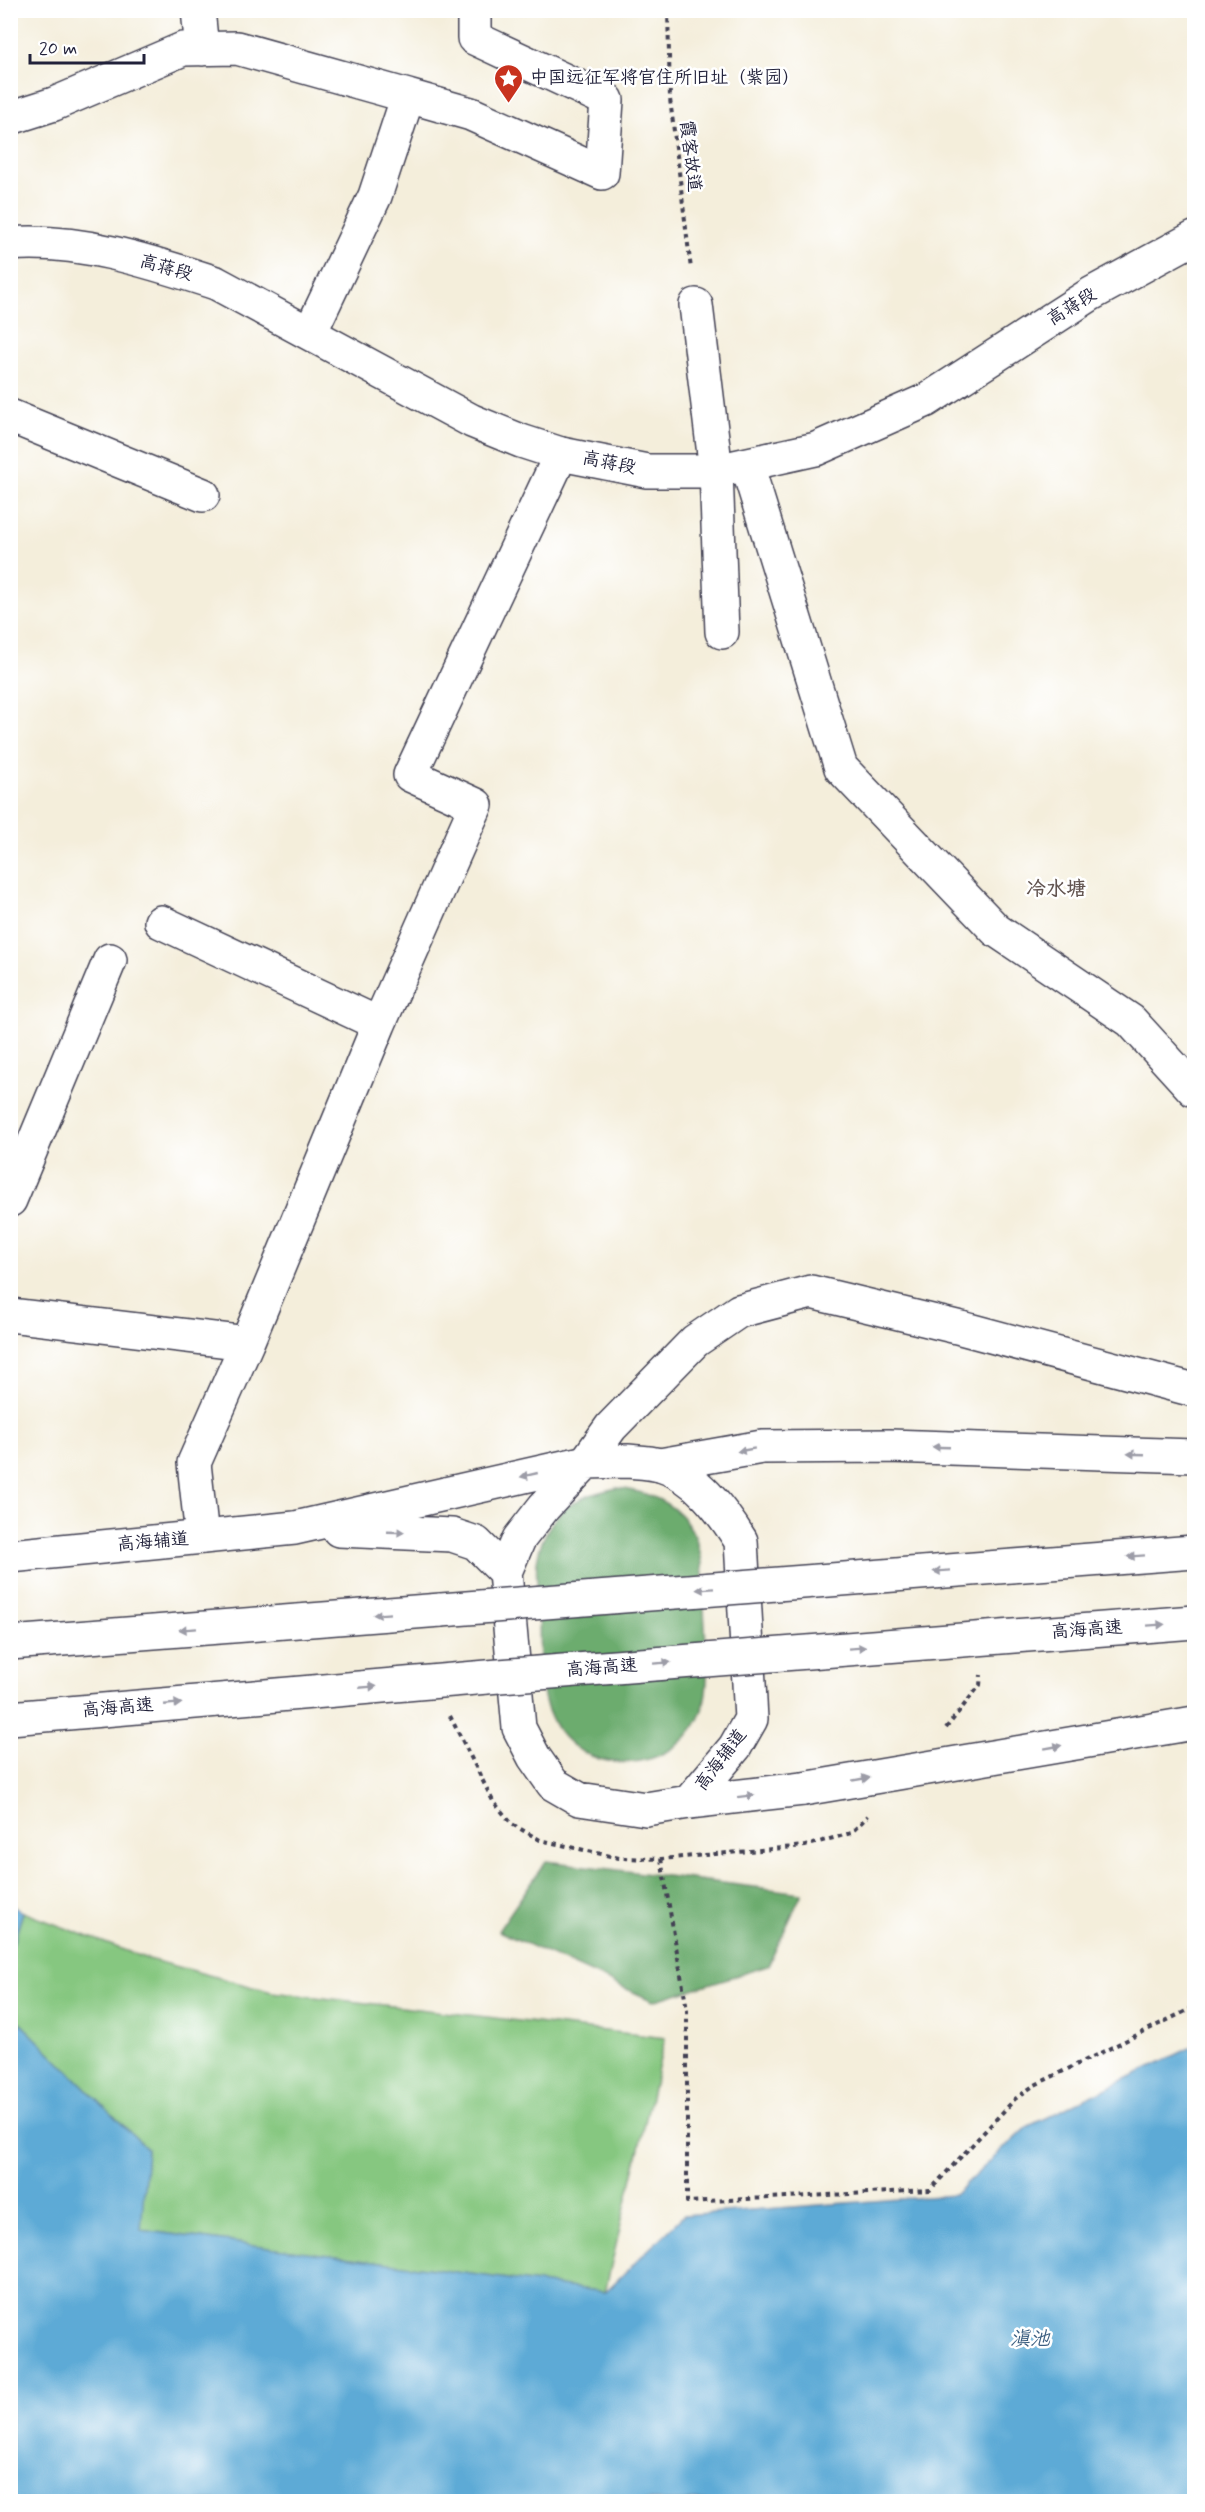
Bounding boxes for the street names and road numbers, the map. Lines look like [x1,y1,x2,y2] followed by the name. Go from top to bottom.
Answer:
[674,119,706,193] street label: 霞客故道
[137,249,195,287] street label: 高蒋段
[1043,283,1101,331] street label: 高蒋段
[580,446,638,480] street label: 高蒋段
[116,1527,190,1557] street label: 高海辅道
[1050,1616,1124,1644] street label: 高海高速
[565,1654,639,1682] street label: 高海高速
[81,1693,155,1723] street label: 高海高速
[690,1724,752,1796] street label: 高海辅道

